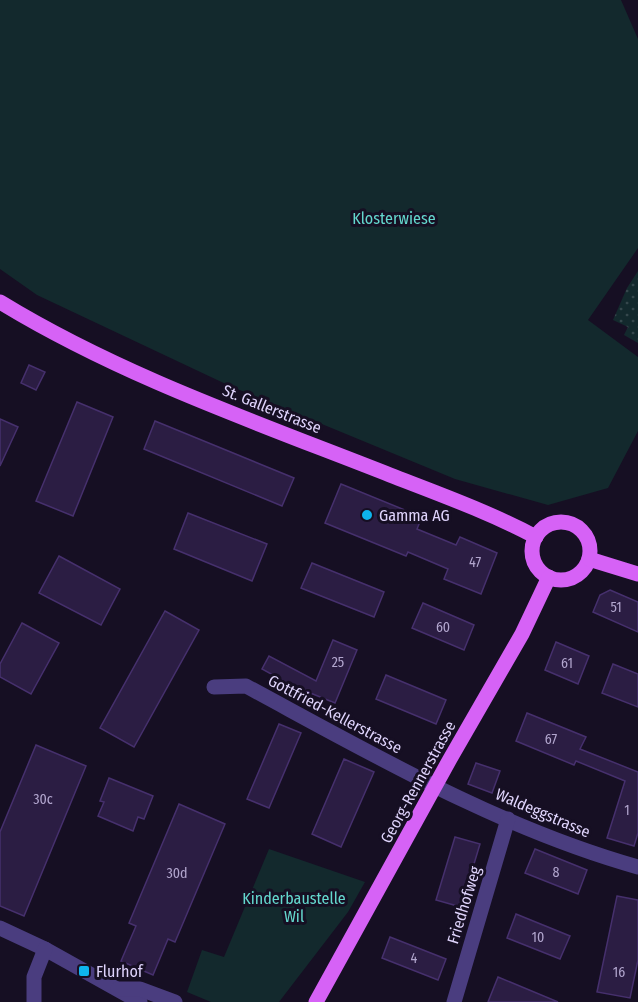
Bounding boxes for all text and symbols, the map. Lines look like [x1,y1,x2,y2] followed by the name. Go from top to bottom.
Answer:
[352,209,436,228] park label: Klosterwiese
[220,380,324,438] street label: St. Gallerstrasse
[379,506,450,525] place label: Gamma AG
[360,508,374,522] marker: Gamma AG
[469,554,481,571] house number: 47
[610,599,622,616] house number: 51
[436,619,450,636] house number: 60
[332,654,344,671] house number: 25
[561,655,573,672] house number: 61
[265,671,405,757] street label: Gottfried-Kellerstrasse
[377,717,460,846] street label: Georg-Rennerstrasse
[545,731,557,748] house number: 67
[493,785,593,842] street label: Waldeggstrasse
[33,791,53,808] house number: 30c
[624,802,630,819] house number: 1
[443,863,485,946] street label: Friedhofweg
[553,864,560,881] house number: 8
[166,865,188,882] house number: 30d
[242,889,346,926] park label: Kinderbaustelle Wil
[532,929,544,946] house number: 10
[411,950,418,967] house number: 4
[96,962,144,981] place label: Flurhof
[77,964,91,978] marker: Flurhof
[613,964,625,981] house number: 16

